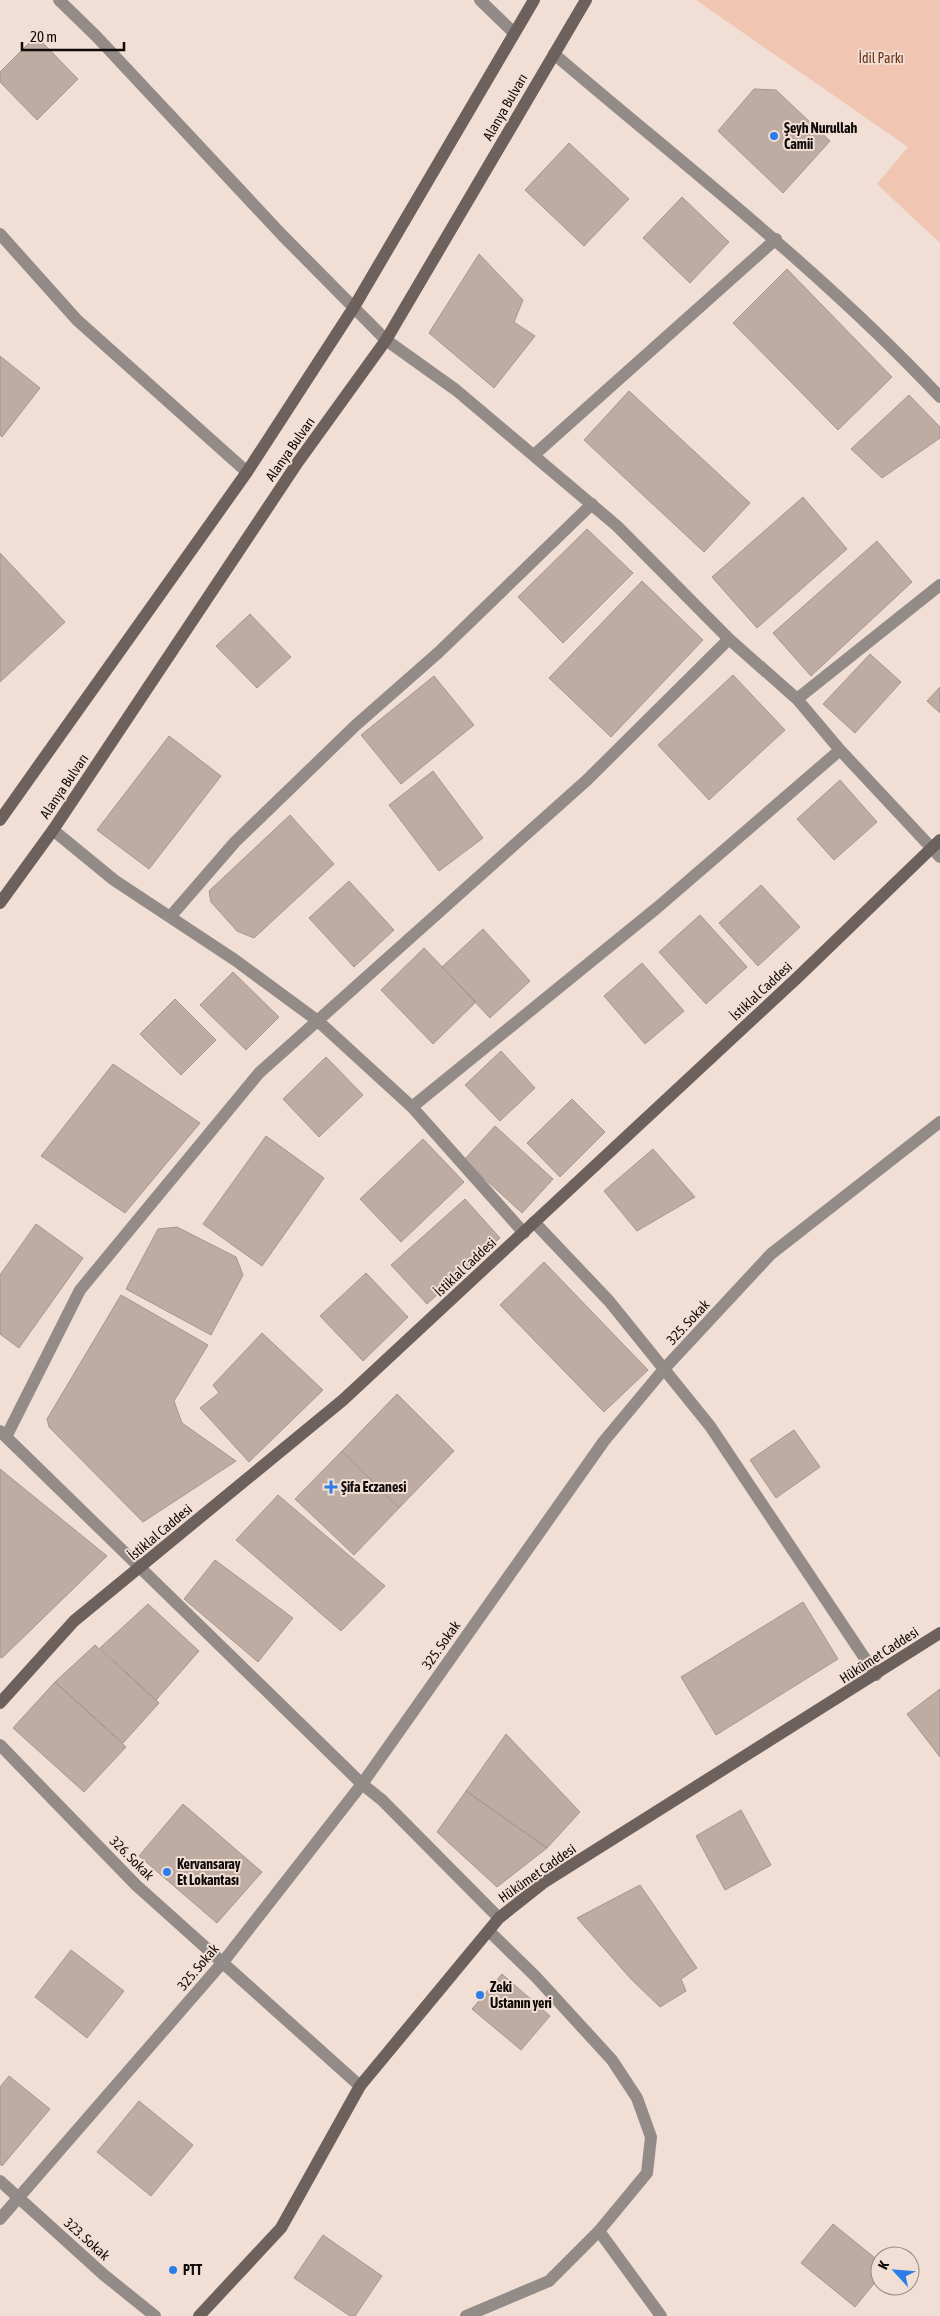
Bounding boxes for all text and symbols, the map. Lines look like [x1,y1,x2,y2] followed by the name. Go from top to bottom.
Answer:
[22,20,125,52] scale bar
[30,28,57,45] text: 20 m
[858,50,904,66] park label: İdil Parkı
[479,71,531,143] street label: Alanya Bulvarı
[784,120,857,152] place label: Şeyh Nurullah Camii
[768,130,780,142] marker: Şeyh Nurullah Camii
[262,414,318,484] street label: Alanya Bulvarı
[37,751,91,821] street label: Alanya Bulvarı
[727,958,795,1024] street label: İstiklal Caddesi
[431,1234,499,1300] street label: İstiklal Caddesi
[663,1296,713,1348] street label: 325. Sokak
[341,1479,406,1495] place label: Şifa Eczanesi
[325,1481,337,1493] marker: Şifa Eczanesi
[125,1501,195,1563] street label: İstiklal Caddesi
[419,1618,463,1672] street label: 325. Sokak
[837,1624,921,1686] street label: Hükümet Caddesi
[107,1833,157,1883] street label: 326. Sokak
[495,1840,579,1906] street label: Hükümet Caddesi
[177,1856,241,1888] place label: Kervansaray Et Lokantası
[161,1866,173,1878] marker: Kervansaray Et Lokantası
[174,1941,222,1993] street label: 325. Sokak
[490,1979,552,2011] place label: Zeki Ustanın yeri
[474,1989,486,2001] marker: Zeki Ustanın yeri
[61,2215,113,2263] street label: 323. Sokak
[870,2246,920,2296] north arrow
[875,2259,892,2272] text: K
[183,2262,203,2278] place label: PTT
[167,2264,179,2276] marker: PTT

